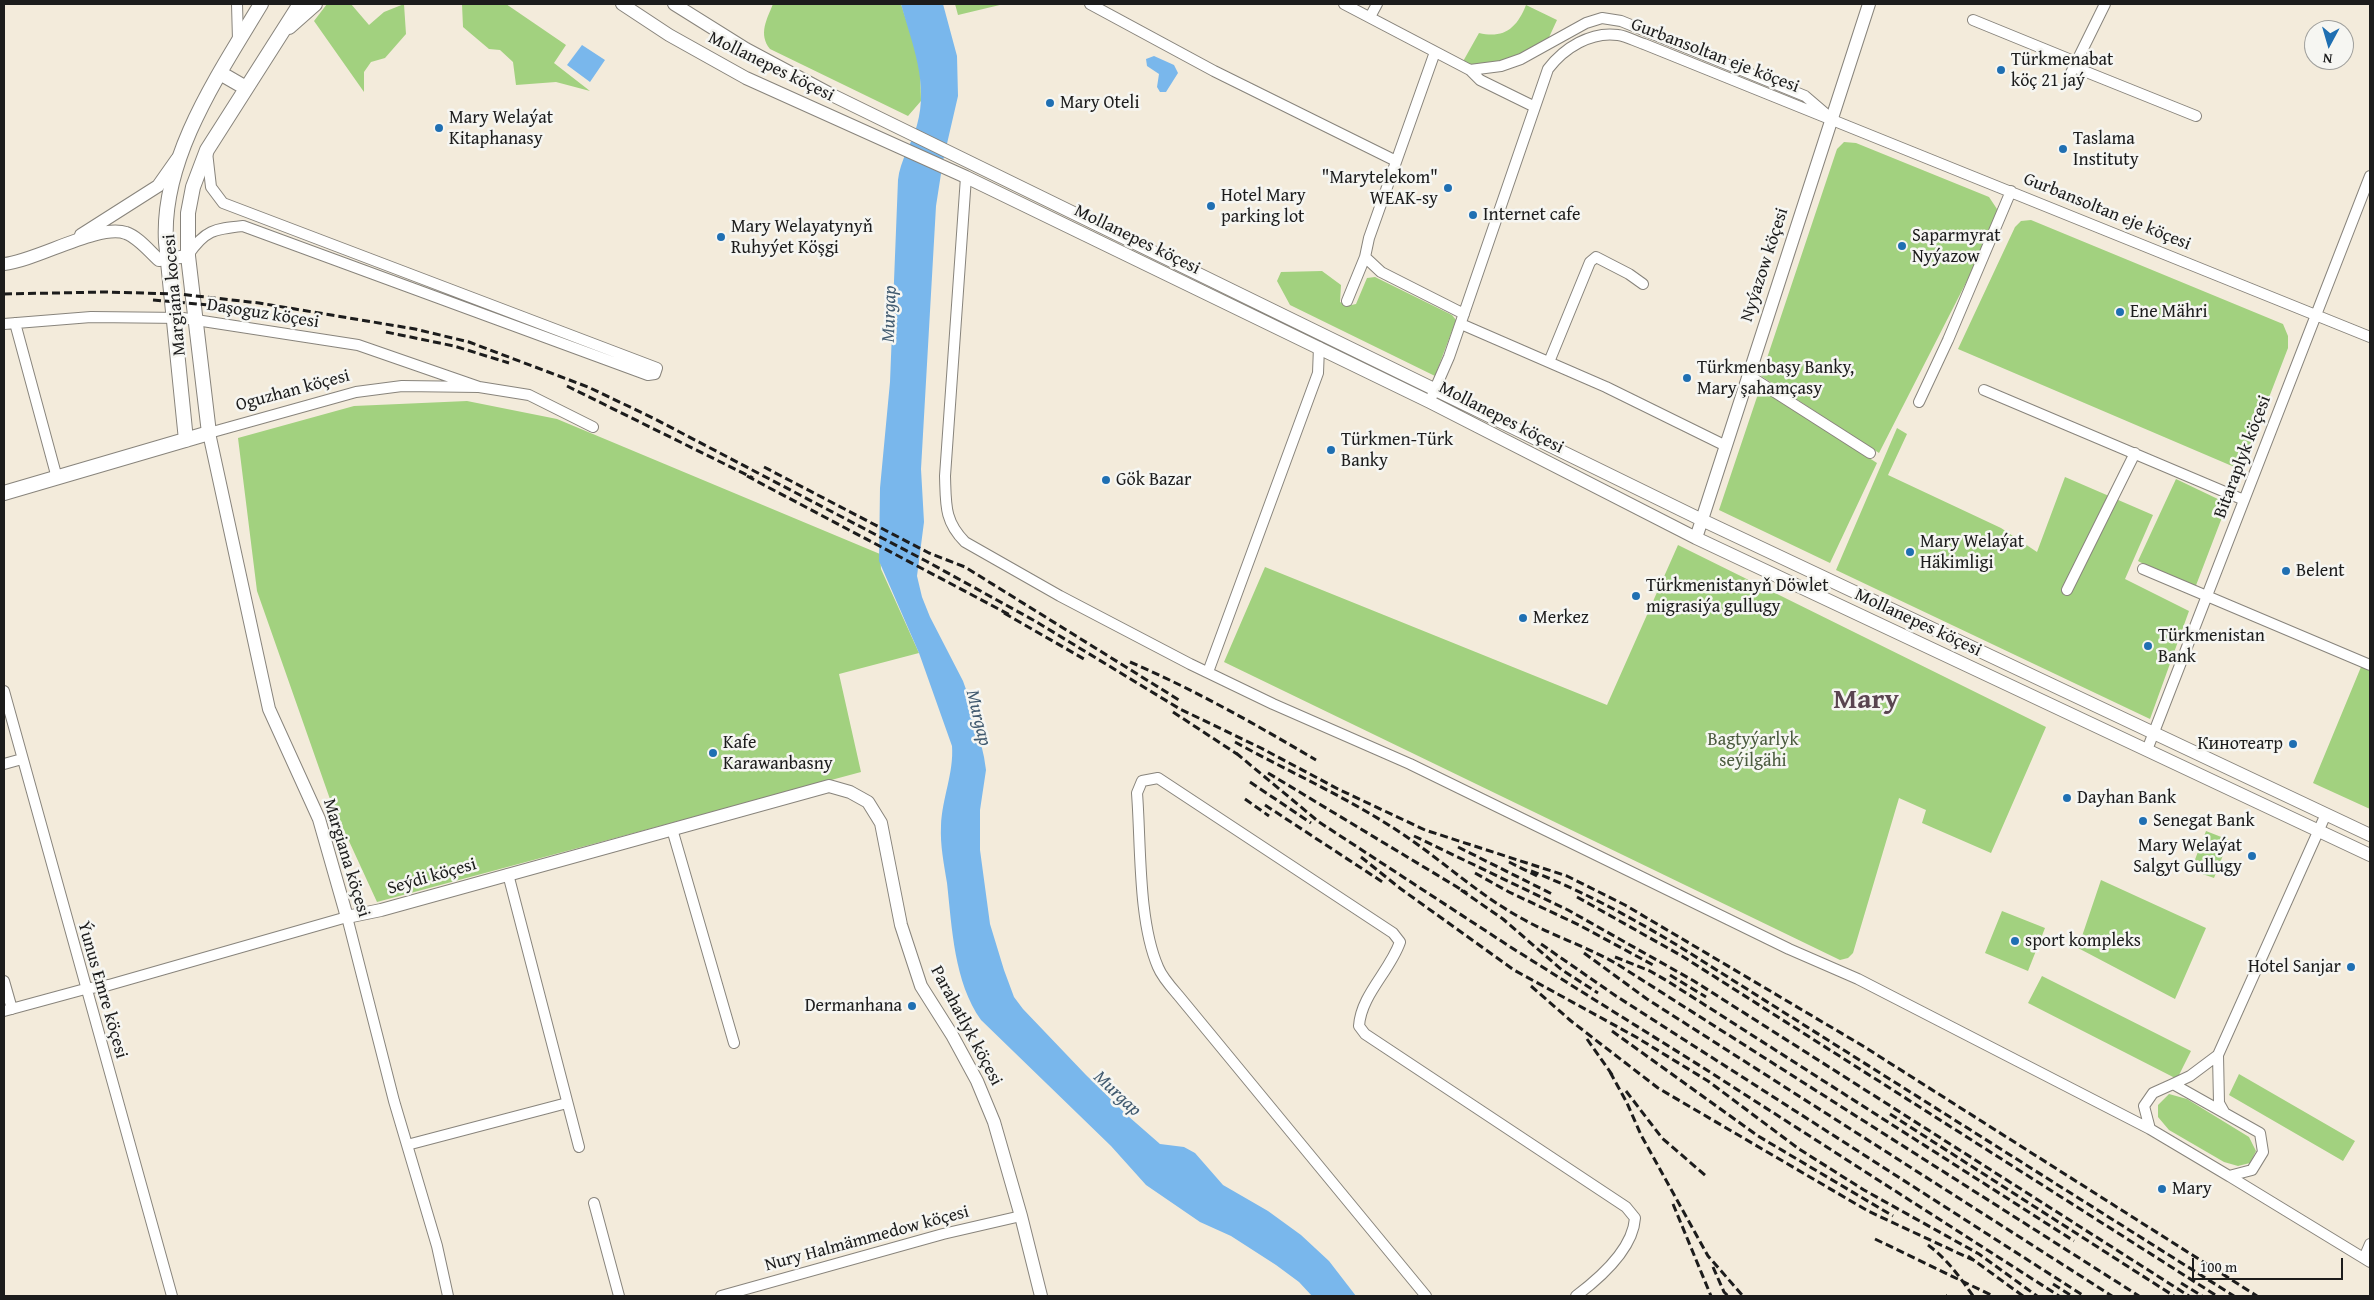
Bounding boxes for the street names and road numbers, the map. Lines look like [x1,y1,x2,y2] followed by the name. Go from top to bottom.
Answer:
[1628,14,1802,98] street label: Gurbansoltan eje köçesi
[705,27,837,107] street label: Mollanepes köçesi
[2020,169,2194,255] street label: Gurbansoltan eje köçesi
[1071,200,1203,280] street label: Mollanepes köçesi
[1736,205,1794,325] street label: Nyýazow köçesi
[159,233,191,357] street label: Margiana kocesi
[205,294,321,334] street label: Daşoguz köçesi
[234,365,352,417] street label: Oguzhan köçesi
[1435,377,1567,459] street label: Mollanepes köçesi
[2210,393,2276,521] street label: Bitaraplyk köçesi
[1851,584,1985,662] street label: Mollanepes köçesi
[318,796,374,920] street label: Margiana köçesi
[385,854,479,900] street label: Seýdi köçesi
[72,919,132,1061] street label: Ýunus Emre köçesi
[925,962,1007,1090] street label: Parahatlyk köçesi
[762,1201,972,1277] street label: Nury Halmämmedow köçesi

